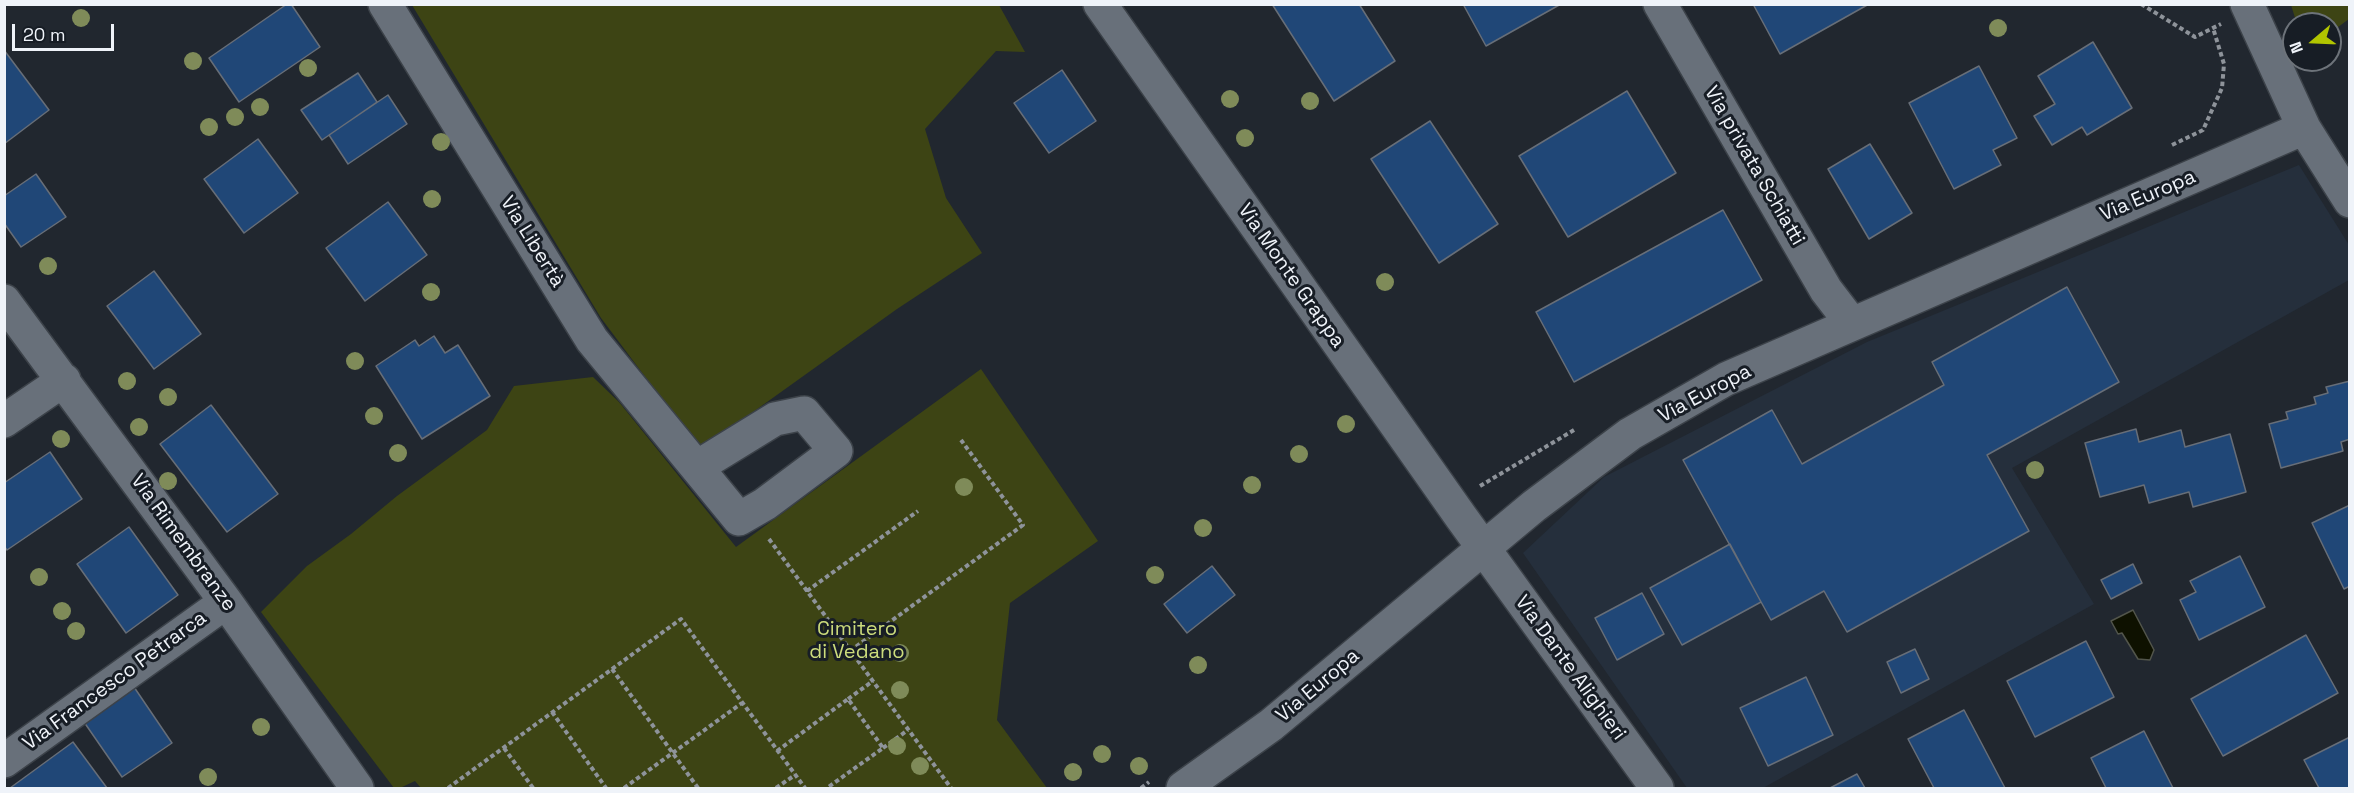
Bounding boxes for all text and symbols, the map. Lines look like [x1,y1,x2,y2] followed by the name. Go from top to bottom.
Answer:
[15,12,117,50] scale bar
[2282,12,2342,72] north arrow
[23,23,66,46] text: 20 m
[2285,39,2308,56] text: N
[1699,82,1809,250] street label: Via privata Schiatti
[2097,165,2199,227] street label: Via Europa
[495,192,569,292] street label: Via Libertà
[1232,199,1350,353] street label: Via Monte Grappa
[1655,360,1755,428] street label: Via Europa
[125,470,241,616] street label: Via Rimembranze
[1509,591,1631,745] street label: Via Dante Alighieri
[18,606,212,756] street label: Via Francesco Petrarca
[809,618,905,665] park label: Cimitero di Vedano
[1271,644,1365,728] street label: Via Europa

